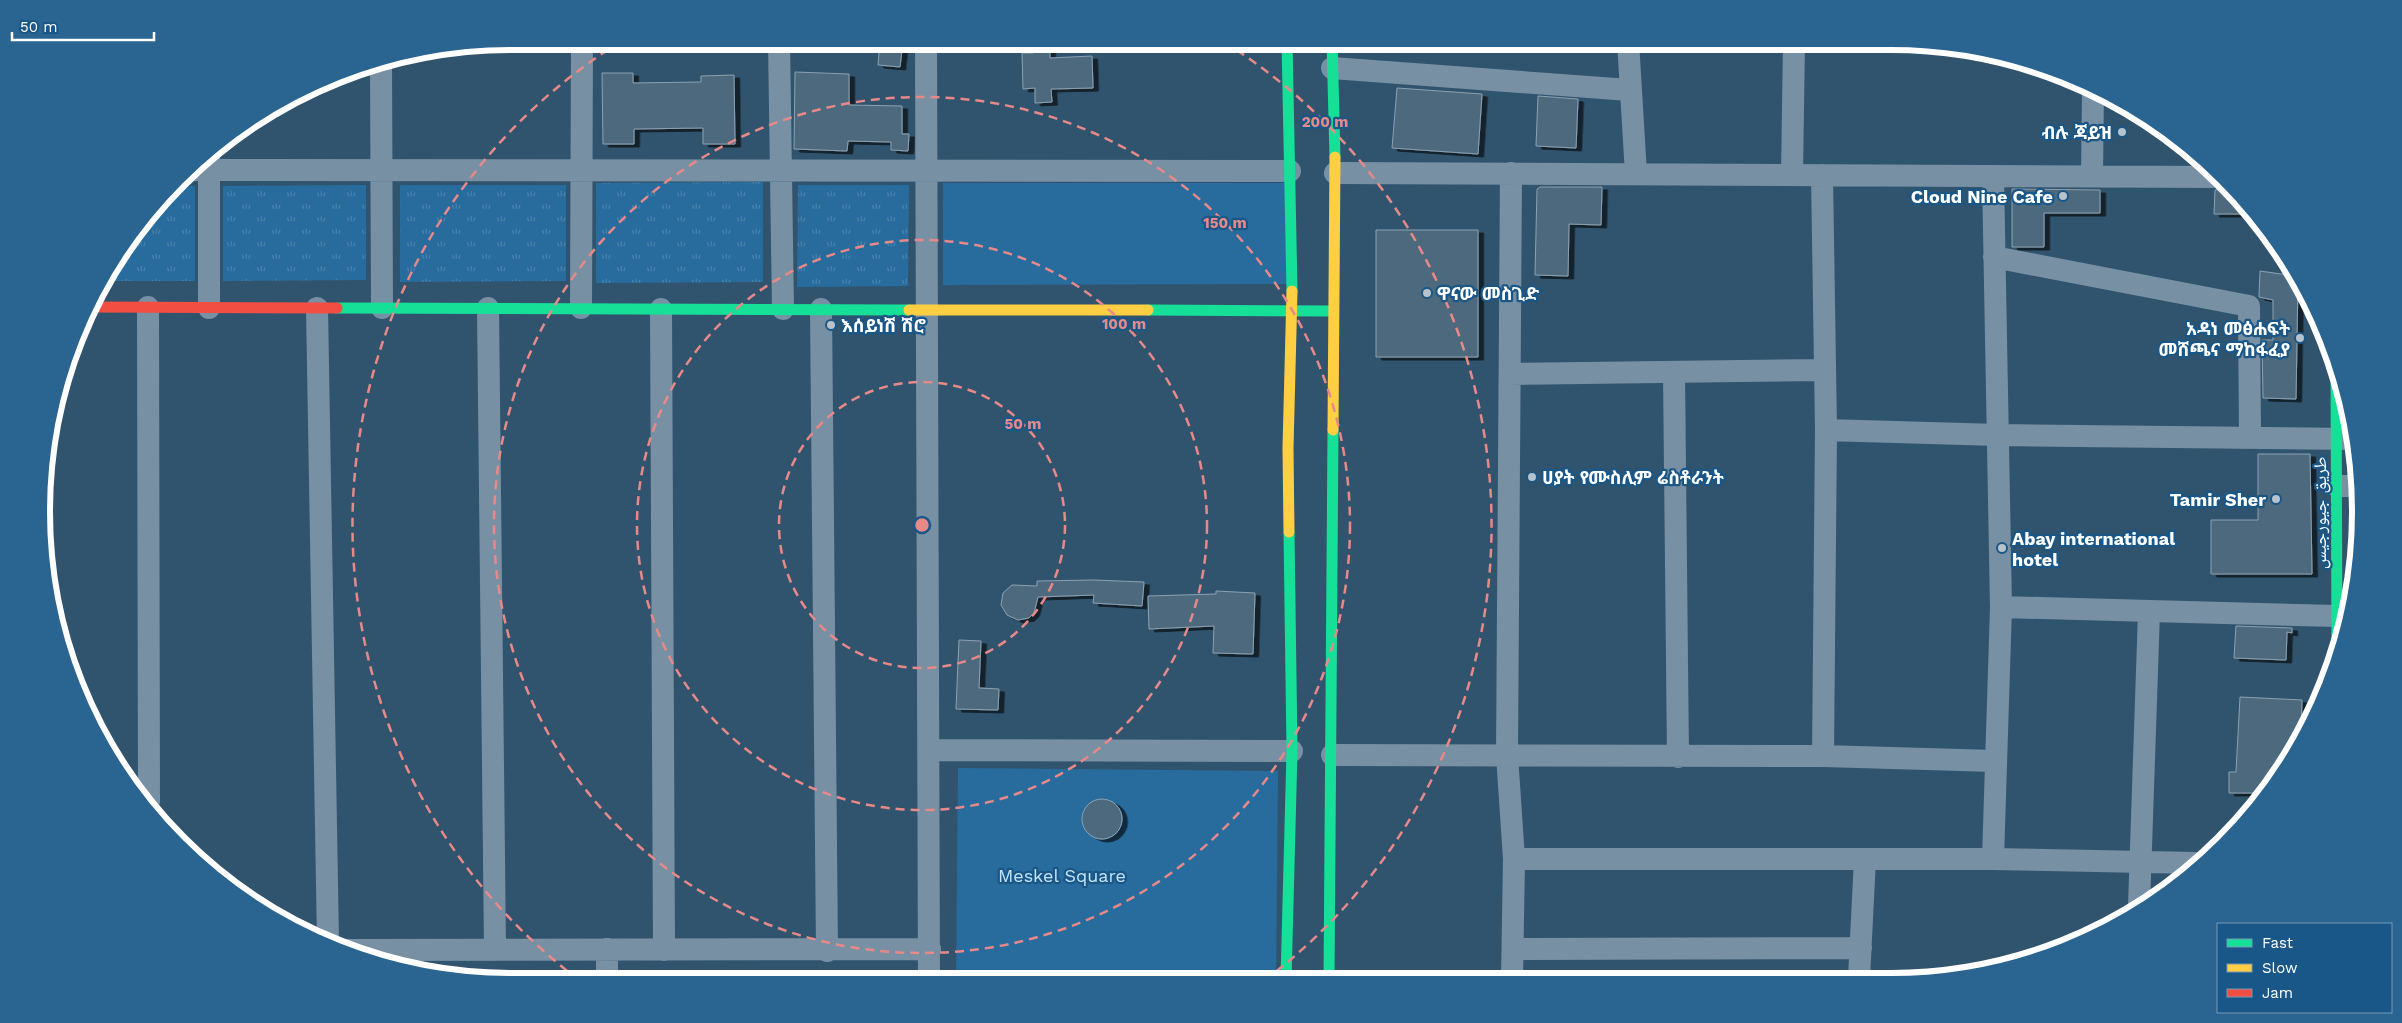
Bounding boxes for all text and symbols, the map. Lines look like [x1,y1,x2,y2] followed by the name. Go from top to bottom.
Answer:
[12,10,155,42] scale bar
[20,18,57,36] text: 50 m
[1302,113,1348,131] text: 200 m
[2042,122,2112,143] place label: ብሉ ጃይዝ
[2116,126,2128,138] marker: ብሉ ጃይዝ
[1911,186,2053,207] place label: Cloud Nine Cafe
[2057,190,2069,202] marker: Cloud Nine Cafe
[1203,214,1247,232] text: 150 m
[1437,283,1539,304] place label: ዋናው መስጊድ
[1421,287,1433,299] marker: ዋናው መስጊድ
[841,315,926,336] place label: እሰይነሽ ሽሮ
[1102,315,1146,333] text: 100 m
[2159,318,2290,360] place label: አዳነ መፅሐፍት መሸጫና ማከፋፈያ
[825,319,837,331] marker: እሰይነሽ ሽሮ
[2294,332,2306,344] marker: አዳነ መፅሐፍት መሸጫና ማከፋፈያ
[1005,415,1041,433] text: 50 m
[2309,457,2331,569] street label: طريق جيورجيس
[1542,467,1724,488] place label: ሀያት የሙስሊም ሬስቶራንት
[1526,471,1538,483] marker: ሀያት የሙስሊም ሬስቶራንት
[2170,489,2266,510] place label: Tamir Sher
[2270,493,2282,505] marker: Tamir Sher
[913,516,931,534] centre of rings
[2012,528,2175,570] place label: Abay international hotel
[1996,542,2008,554] marker: Abay international hotel
[998,865,1126,886] park label: Meskel Square
[2217,923,2392,1013] legend
[2262,934,2294,952] text: Fast
[2262,959,2298,977] text: Slow
[2262,984,2293,1002] text: Jam

